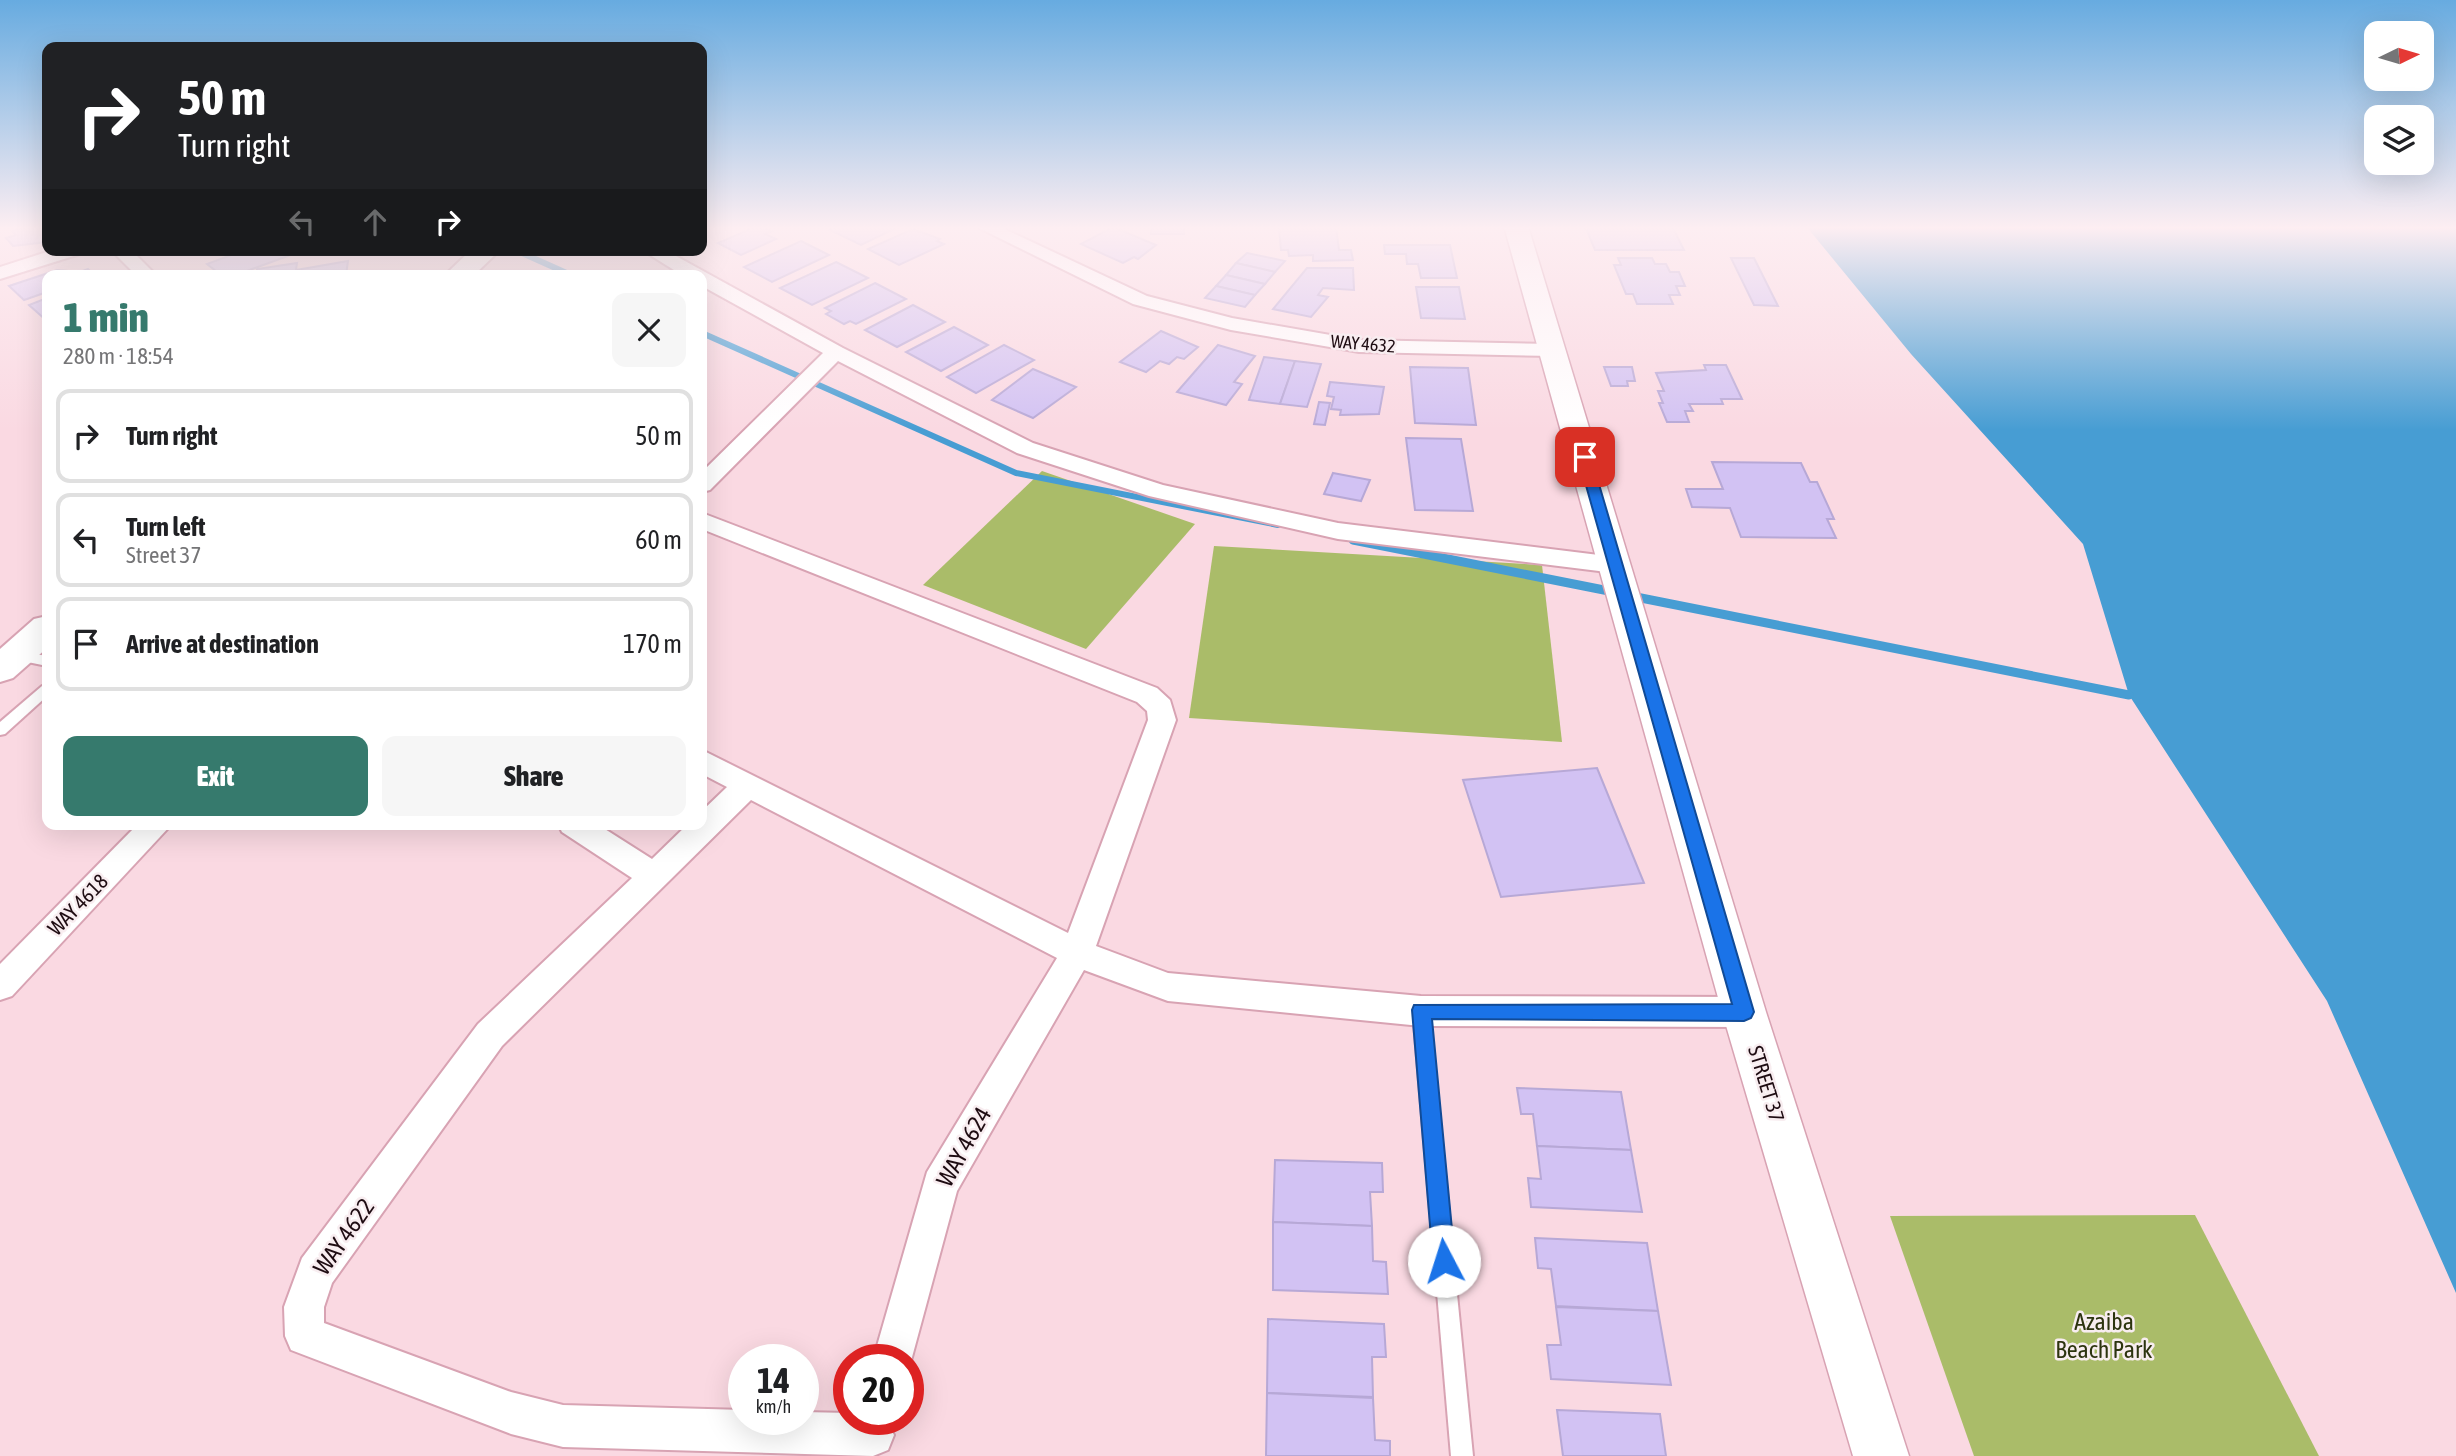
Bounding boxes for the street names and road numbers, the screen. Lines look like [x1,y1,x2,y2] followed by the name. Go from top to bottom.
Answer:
[1330,330,1396,357] street label: WAY 4632
[42,869,112,940] street label: WAY 4618
[1744,1043,1790,1125] street label: STREET 37
[931,1102,996,1191] street label: WAY 4624
[308,1194,379,1280] street label: WAY 4622

